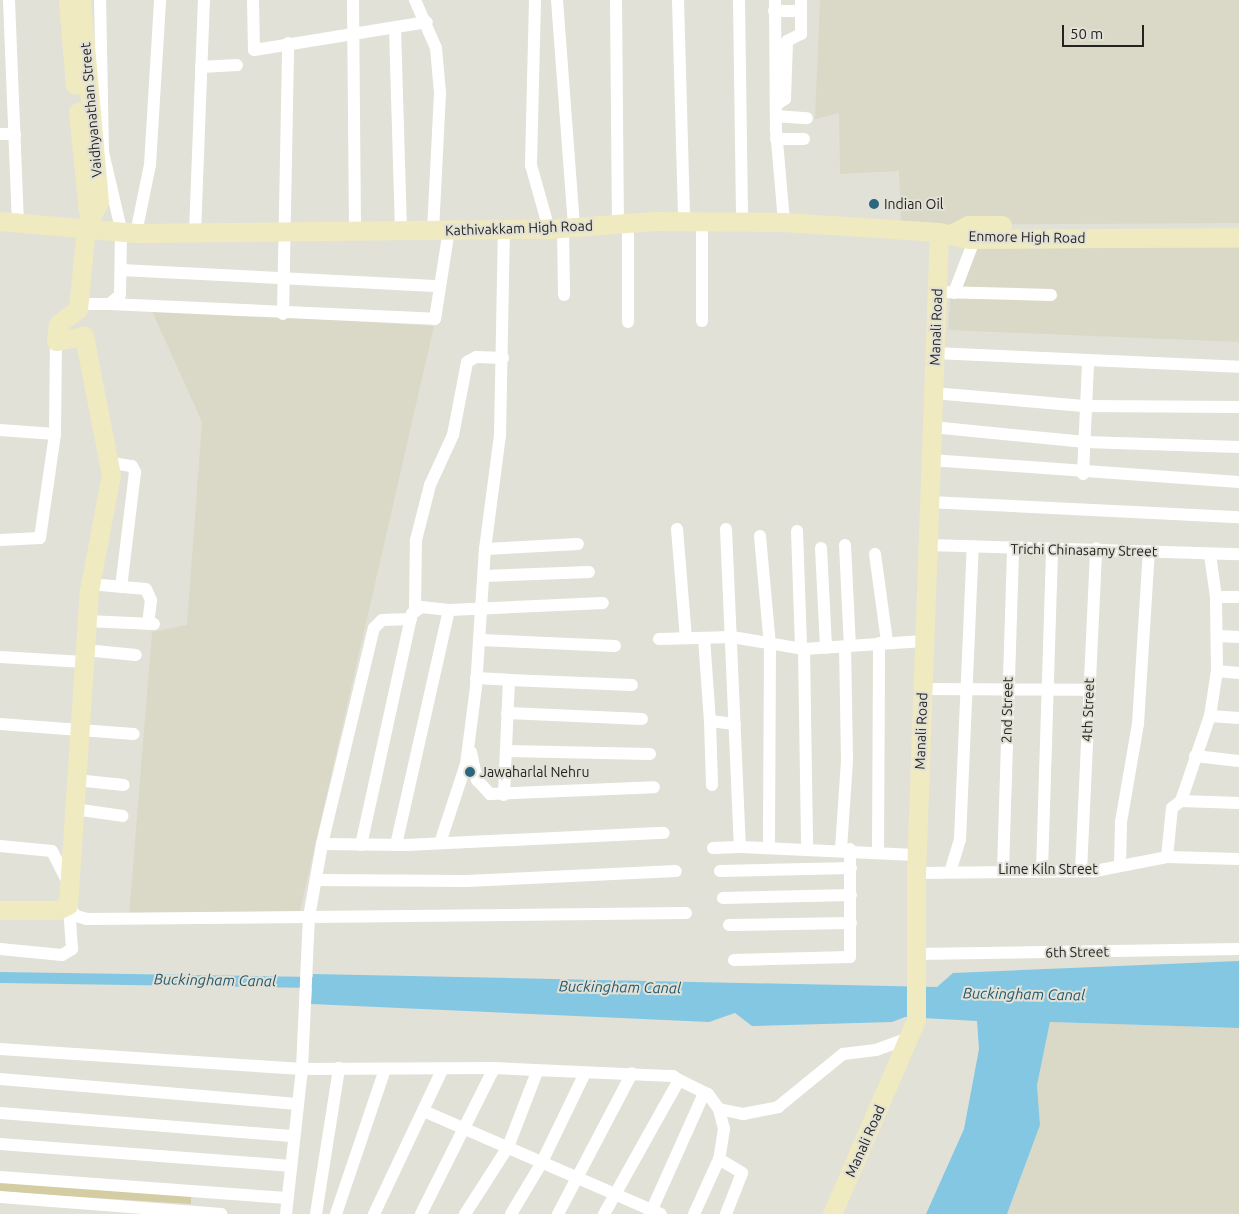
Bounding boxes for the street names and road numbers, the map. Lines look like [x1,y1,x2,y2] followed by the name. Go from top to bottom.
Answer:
[77,42,105,178] street label: Vaidhyanathan Street
[445,217,593,239] street label: Kathivakkam High Road
[968,228,1086,246] street label: Enmore High Road
[926,288,946,366] street label: Manali Road
[1011,540,1157,560] street label: Trichi Chinasamy Street
[998,677,1016,743] street label: 2nd Street
[1078,678,1098,742] street label: 4th Street
[911,692,931,770] street label: Manali Road
[998,861,1098,877] street label: Lime Kiln Street
[1045,943,1109,961] street label: 6th Street
[842,1102,888,1180] street label: Manali Road

